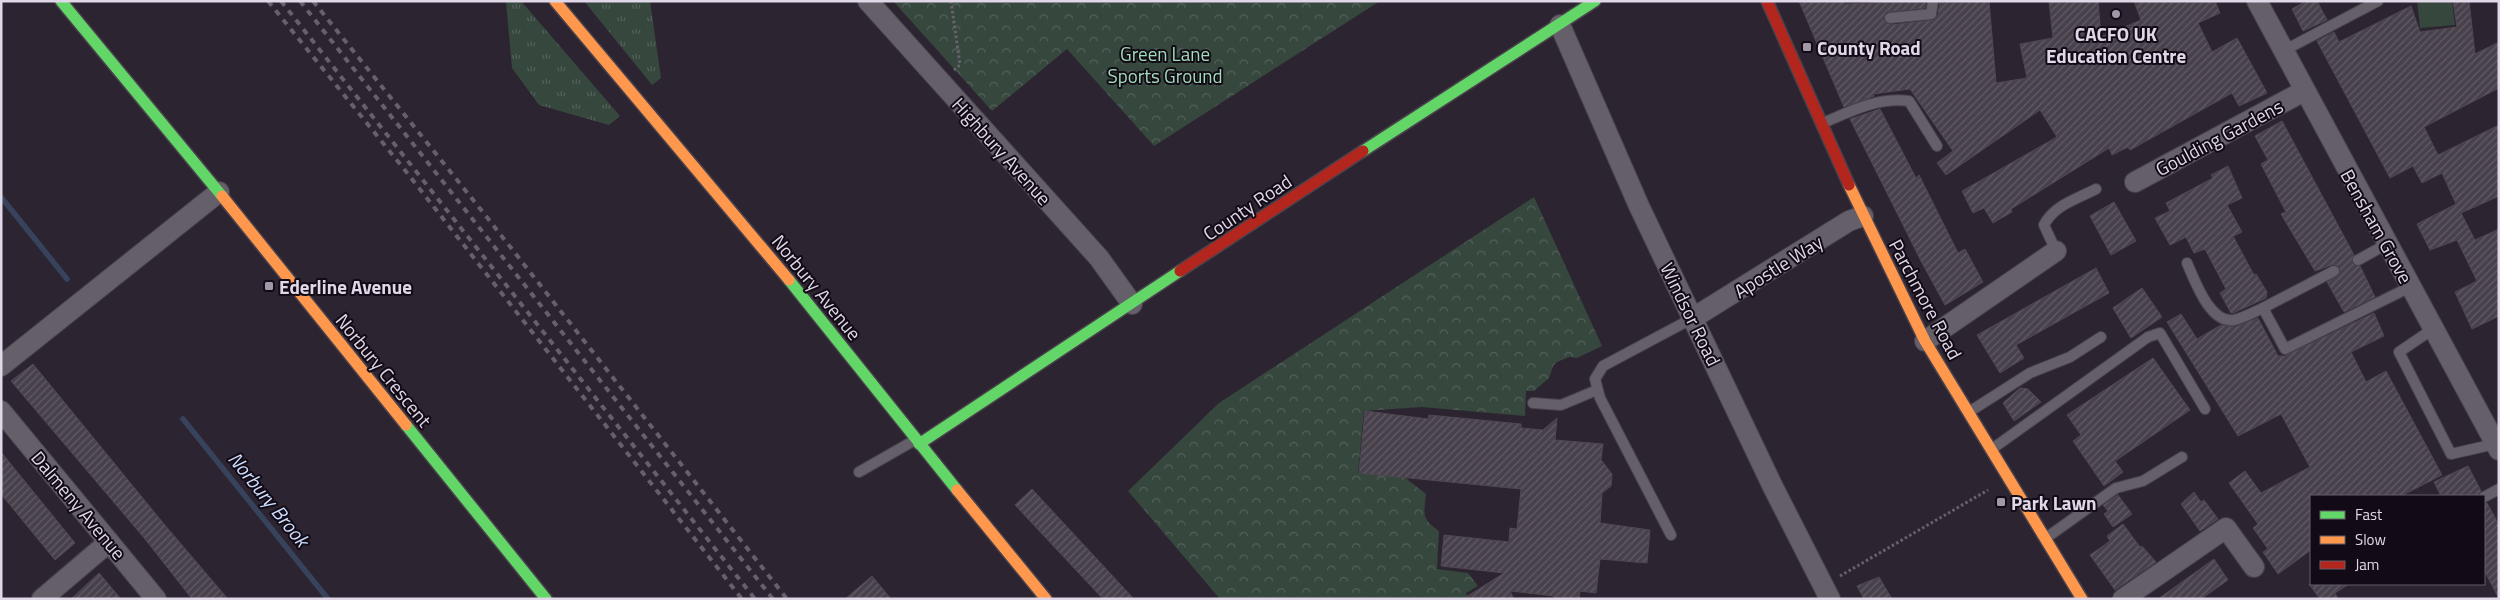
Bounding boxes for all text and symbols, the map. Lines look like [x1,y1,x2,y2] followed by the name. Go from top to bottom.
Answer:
[2110,8,2122,20] marker: CACFO UK Education Centre
[2046,19,2186,70] place label: CACFO UK Education Centre
[1817,33,1921,62] place label: County Road
[1107,39,1223,90] park label: Green Lane Sports Ground
[1801,41,1813,53] marker: County Road
[946,91,1058,211] street label: Highbury Avenue
[2150,91,2288,183] street label: Goulding Gardens
[2334,164,2420,288] street label: Bensham Grove
[1197,167,1297,247] street label: County Road
[1728,227,1828,305] street label: Apostle Way
[765,228,869,346] street label: Norbury Avenue
[1882,234,1970,364] street label: Parchmore Road
[1653,257,1729,371] street label: Windsor Road
[279,272,412,301] place label: Ederline Avenue
[263,280,275,292] marker: Ederline Avenue
[329,307,439,433] street label: Norbury Crescent
[25,444,133,566] street label: Dalmeny Avenue
[221,445,318,555] water label: Norbury Brook
[2011,488,2097,517] place label: Park Lawn
[2310,495,2485,585] legend
[1995,496,2007,508] marker: Park Lawn
[2355,503,2383,526] text: Fast
[2355,528,2386,551] text: Slow
[2355,553,2379,576] text: Jam

